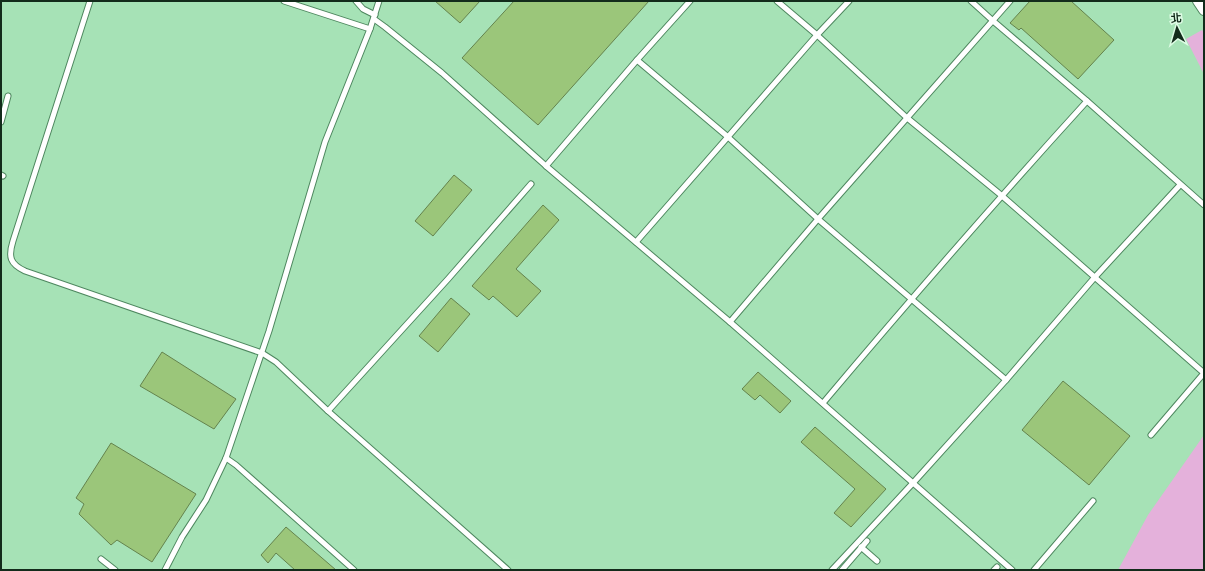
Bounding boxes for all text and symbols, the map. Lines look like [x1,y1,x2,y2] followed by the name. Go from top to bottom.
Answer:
[1157,8,1197,48] north arrow
[1170,11,1182,25] text: 北

